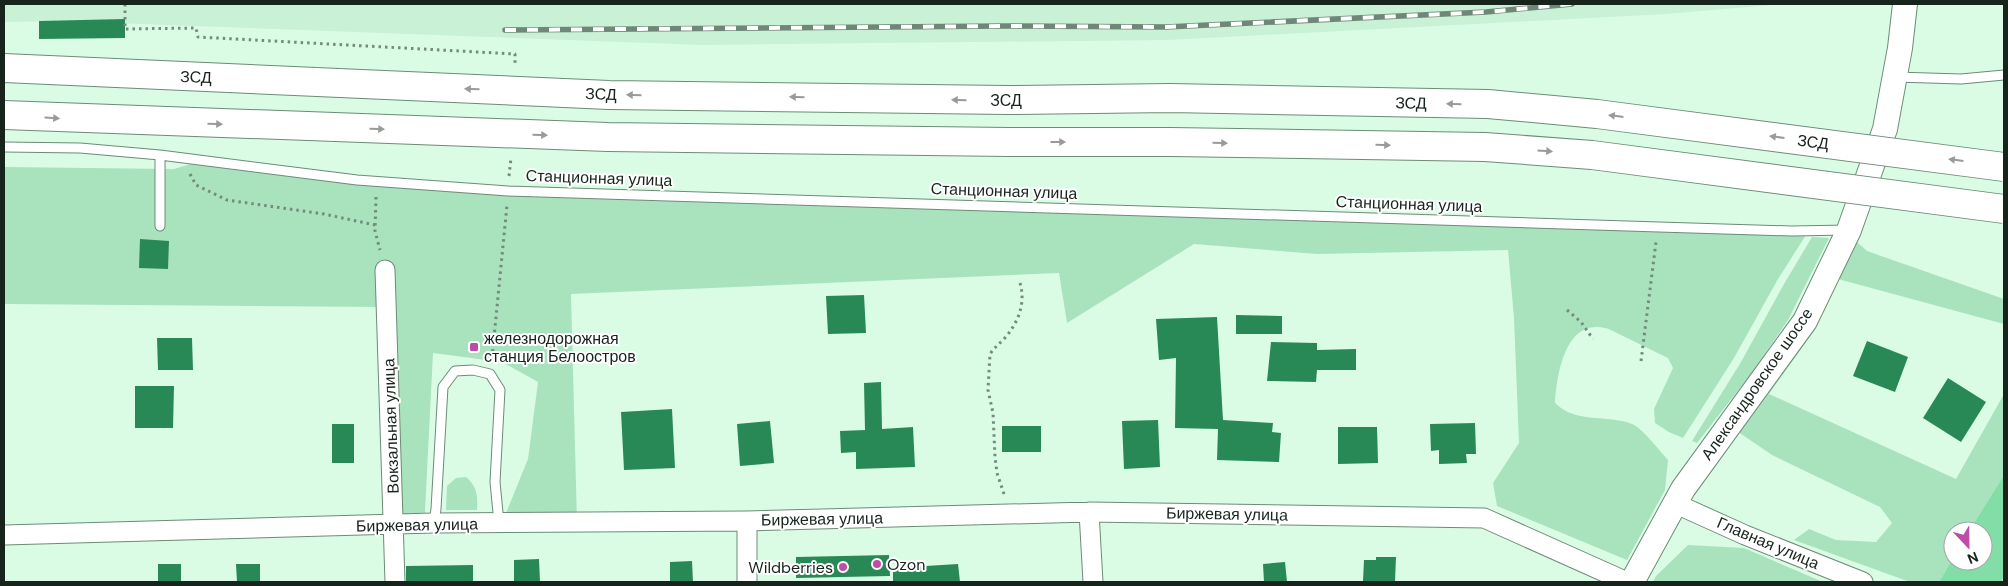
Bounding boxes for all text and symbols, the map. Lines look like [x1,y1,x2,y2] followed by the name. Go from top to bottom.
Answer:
[180,66,212,88] street label: ЗСД
[585,83,617,105] street label: ЗСД
[464,85,480,93] one-way arrow
[990,90,1022,111] street label: ЗСД
[626,91,642,99] one-way arrow
[1395,92,1427,114] street label: ЗСД
[789,93,805,101] one-way arrow
[951,95,967,103] one-way arrow
[1446,100,1462,108] one-way arrow
[1608,112,1624,120] one-way arrow
[45,114,61,122] one-way arrow
[207,120,223,128] one-way arrow
[369,125,385,133] one-way arrow
[1796,130,1830,154] street label: ЗСД
[532,131,548,139] one-way arrow
[1769,133,1785,141] one-way arrow
[1050,138,1066,146] one-way arrow
[1212,139,1228,147] one-way arrow
[1375,141,1391,149] one-way arrow
[1537,148,1553,156] one-way arrow
[1948,156,1964,164] one-way arrow
[525,165,673,191] street label: Станционная улица
[930,178,1078,204] street label: Станционная улица
[1335,191,1483,217] street label: Станционная улица
[1696,304,1818,464] street label: Александровское шоссе
[484,328,636,367] place label: железнодорожная станция Белоостров
[468,341,480,353] marker: железнодорожная станция Белоостров
[378,358,404,494] street label: Вокзальная улица
[1166,502,1288,526] street label: Биржевая улица
[761,507,883,531] street label: Биржевая улица
[1714,512,1822,574] street label: Главная улица
[356,513,478,537] street label: Биржевая улица
[1943,521,1993,571] north arrow
[1965,548,1981,568] text: N
[887,554,925,575] place label: Ozon
[748,557,833,578] place label: Wildberries
[871,558,883,570] marker: Ozon
[837,561,849,573] marker: Wildberries

